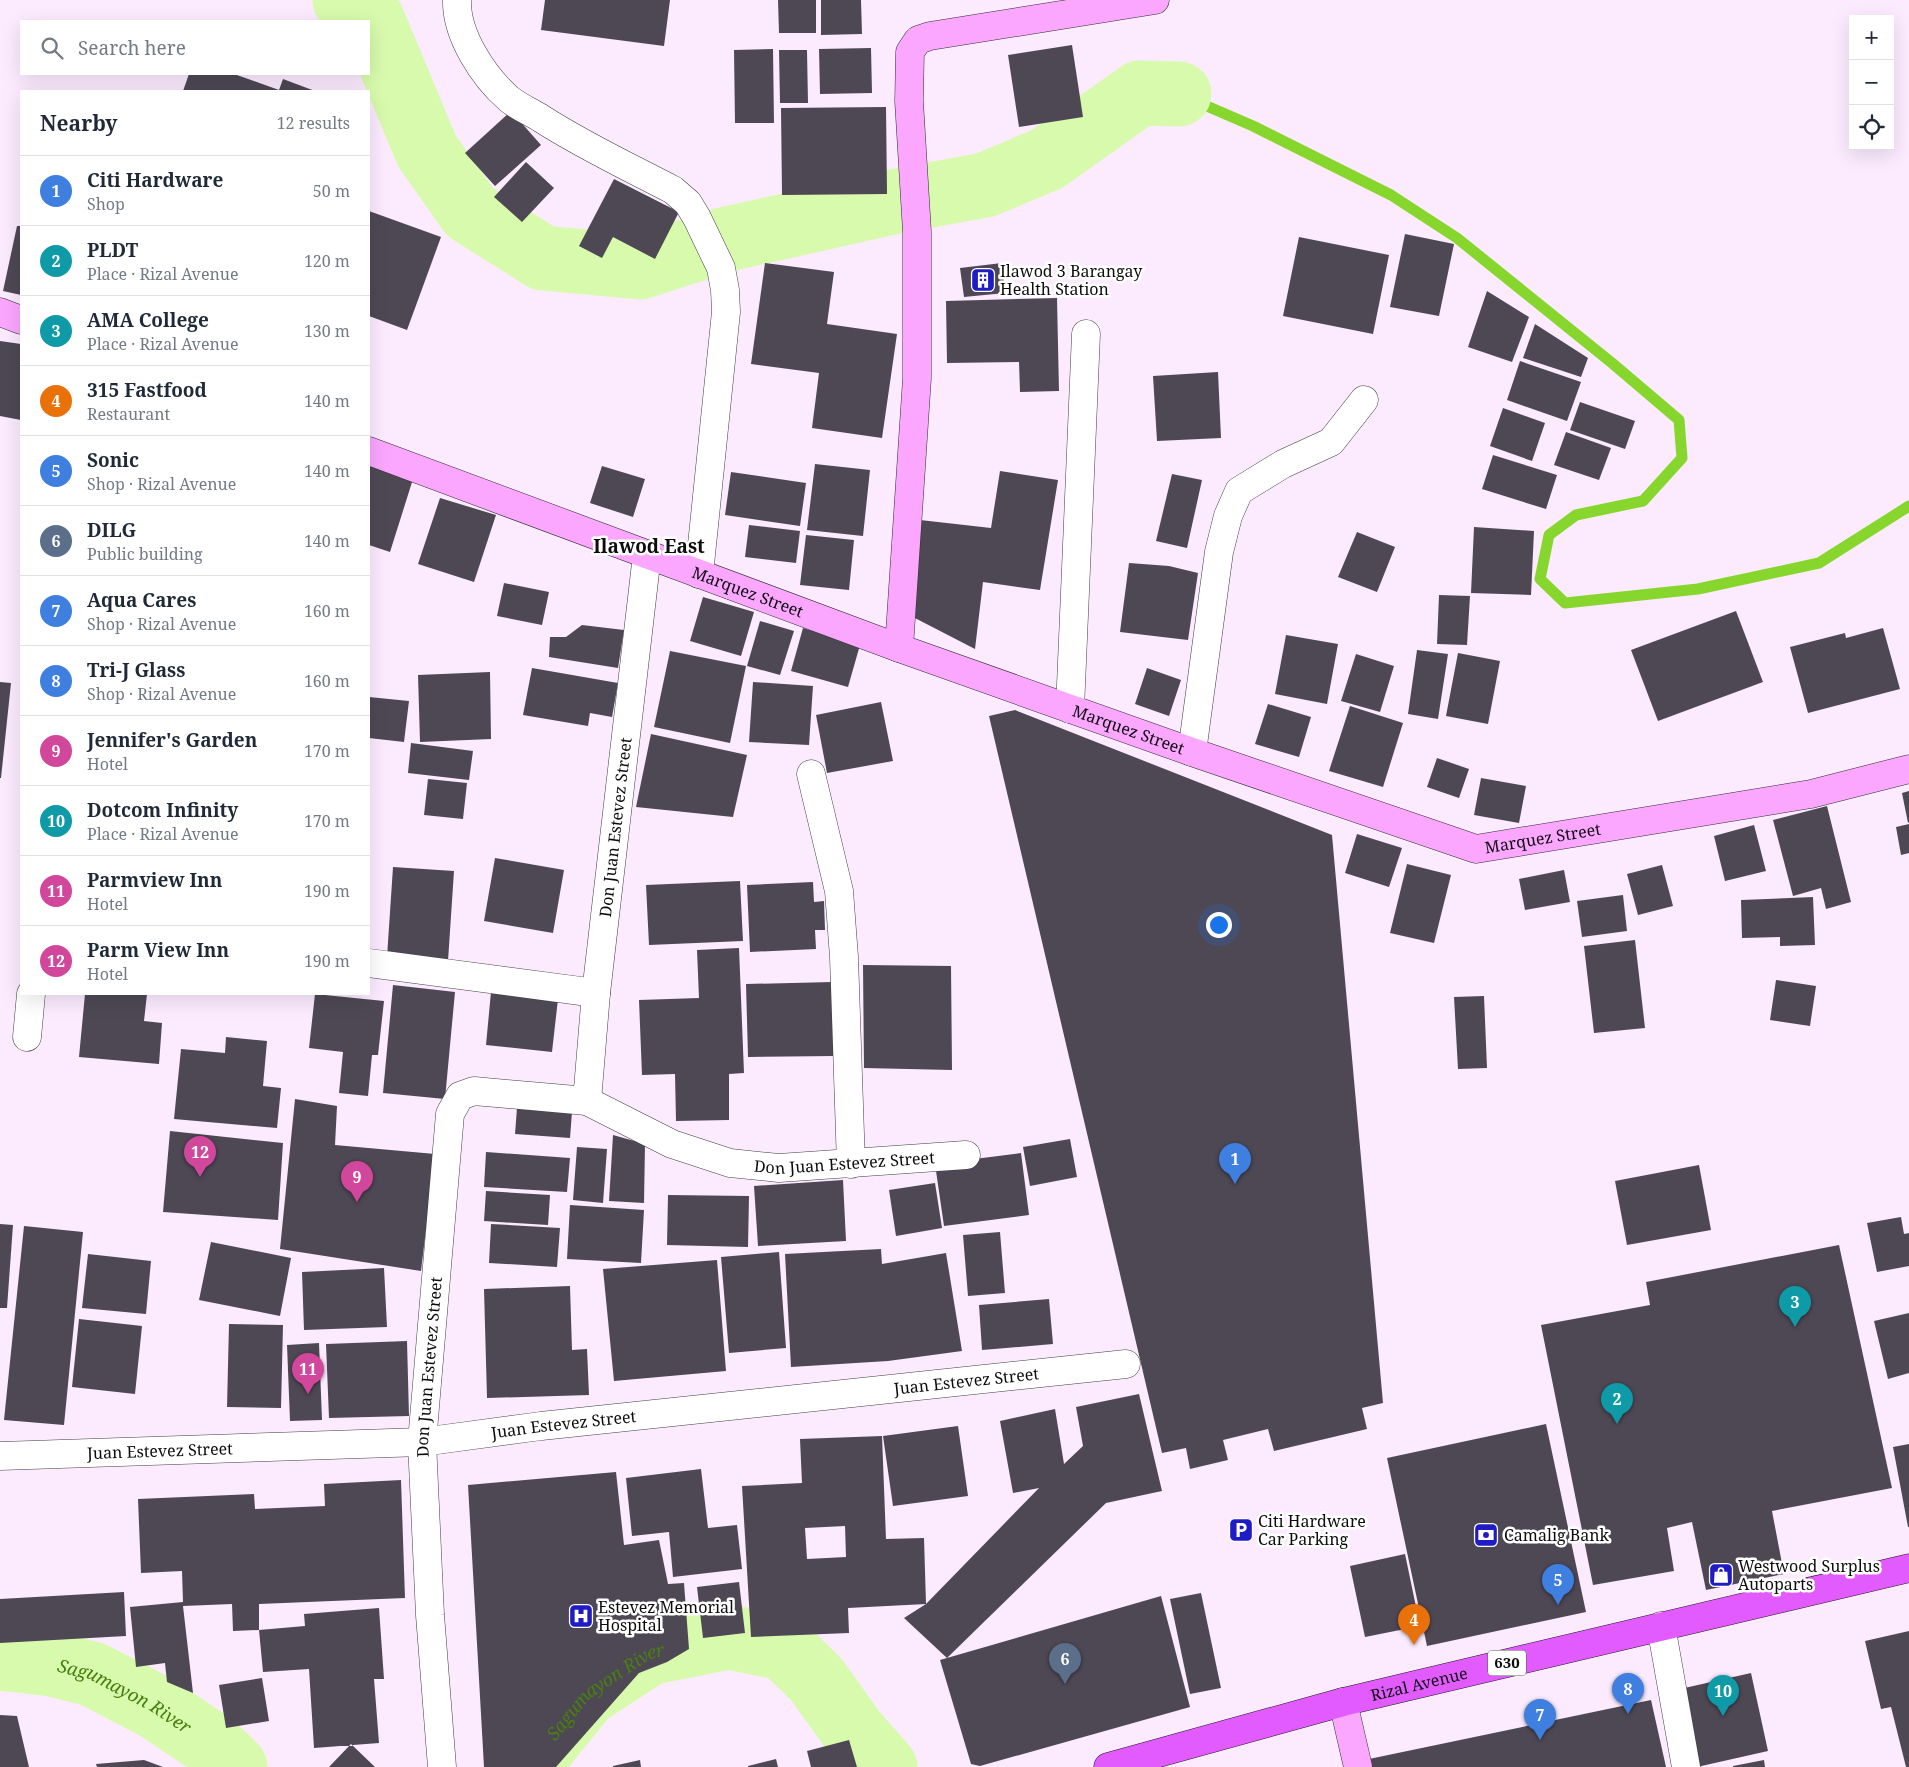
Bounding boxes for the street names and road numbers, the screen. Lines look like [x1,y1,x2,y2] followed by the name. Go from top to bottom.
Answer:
[689,561,807,623] street label: Marquez Street
[1070,700,1188,760] street label: Marquez Street
[594,736,637,918] street label: Don Juan Estevez Street
[1483,818,1603,858] street label: Marquez Street
[753,1146,936,1179] street label: Don Juan Estevez Street
[411,1275,447,1458] street label: Don Juan Estevez Street
[892,1362,1040,1400] street label: Juan Estevez Street
[489,1405,638,1444] street label: Juan Estevez Street
[86,1437,233,1464] street label: Juan Estevez Street
[1488,1650,1526,1676] road number: 630
[1368,1662,1470,1706] street label: Rizal Avenue

